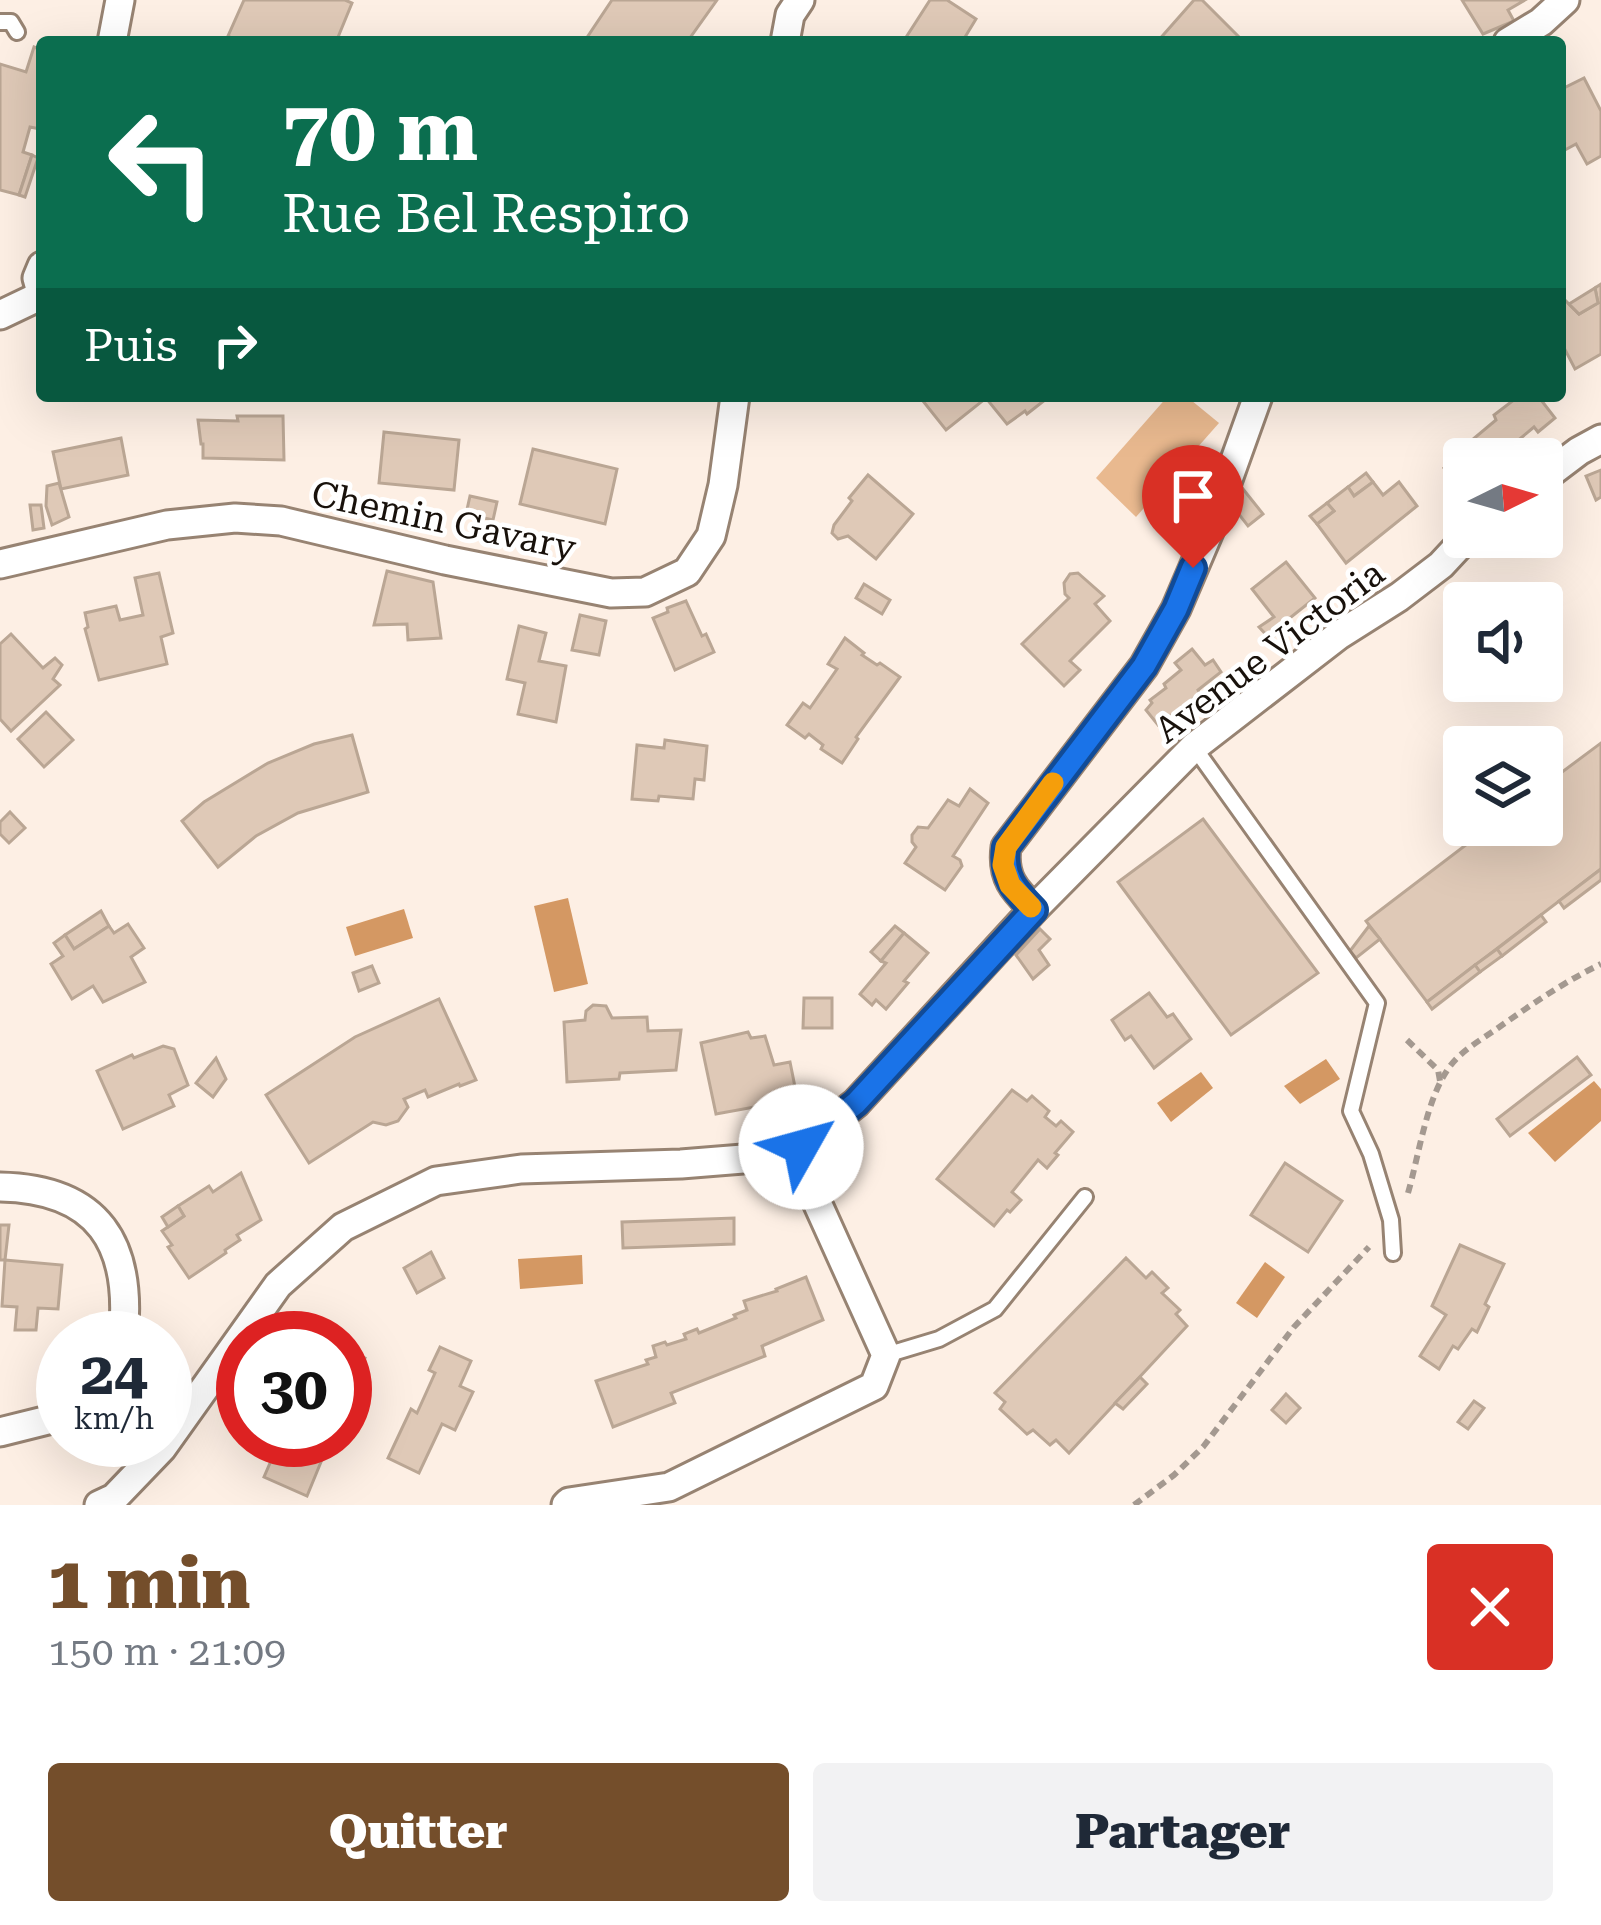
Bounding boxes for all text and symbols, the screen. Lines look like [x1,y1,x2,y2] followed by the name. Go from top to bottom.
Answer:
[282,82,478,180] text: 70 m
[84,84,240,240] icon: left
[282,182,690,245] text: Rue Bel Respiro
[202,312,268,378] icon: right
[84,319,178,372] text: Puis
[1443,438,1563,558] north arrow
[1443,438,1563,846] map controls
[1142,445,1244,568] pin
[1160,463,1226,529] icon: arrive
[308,472,580,570] street label: Chemin Gavary
[1147,552,1393,752] street label: Avenue Victoria
[1443,582,1563,702] button: sound
[1443,726,1563,846] button: layers
[738,1084,864,1210] position arrow
[216,1311,372,1467] speed limit sign: 30
[80,1338,148,1409] text: 24
[74,1401,154,1436] text: km/h
[48,1541,250,1626] text: 1 min
[1427,1544,1553,1670] button: close
[48,1629,286,1675] text: 150 m · 21:09
[48,1763,789,1901] button: Quitter
[813,1763,1553,1901] button: Partager

